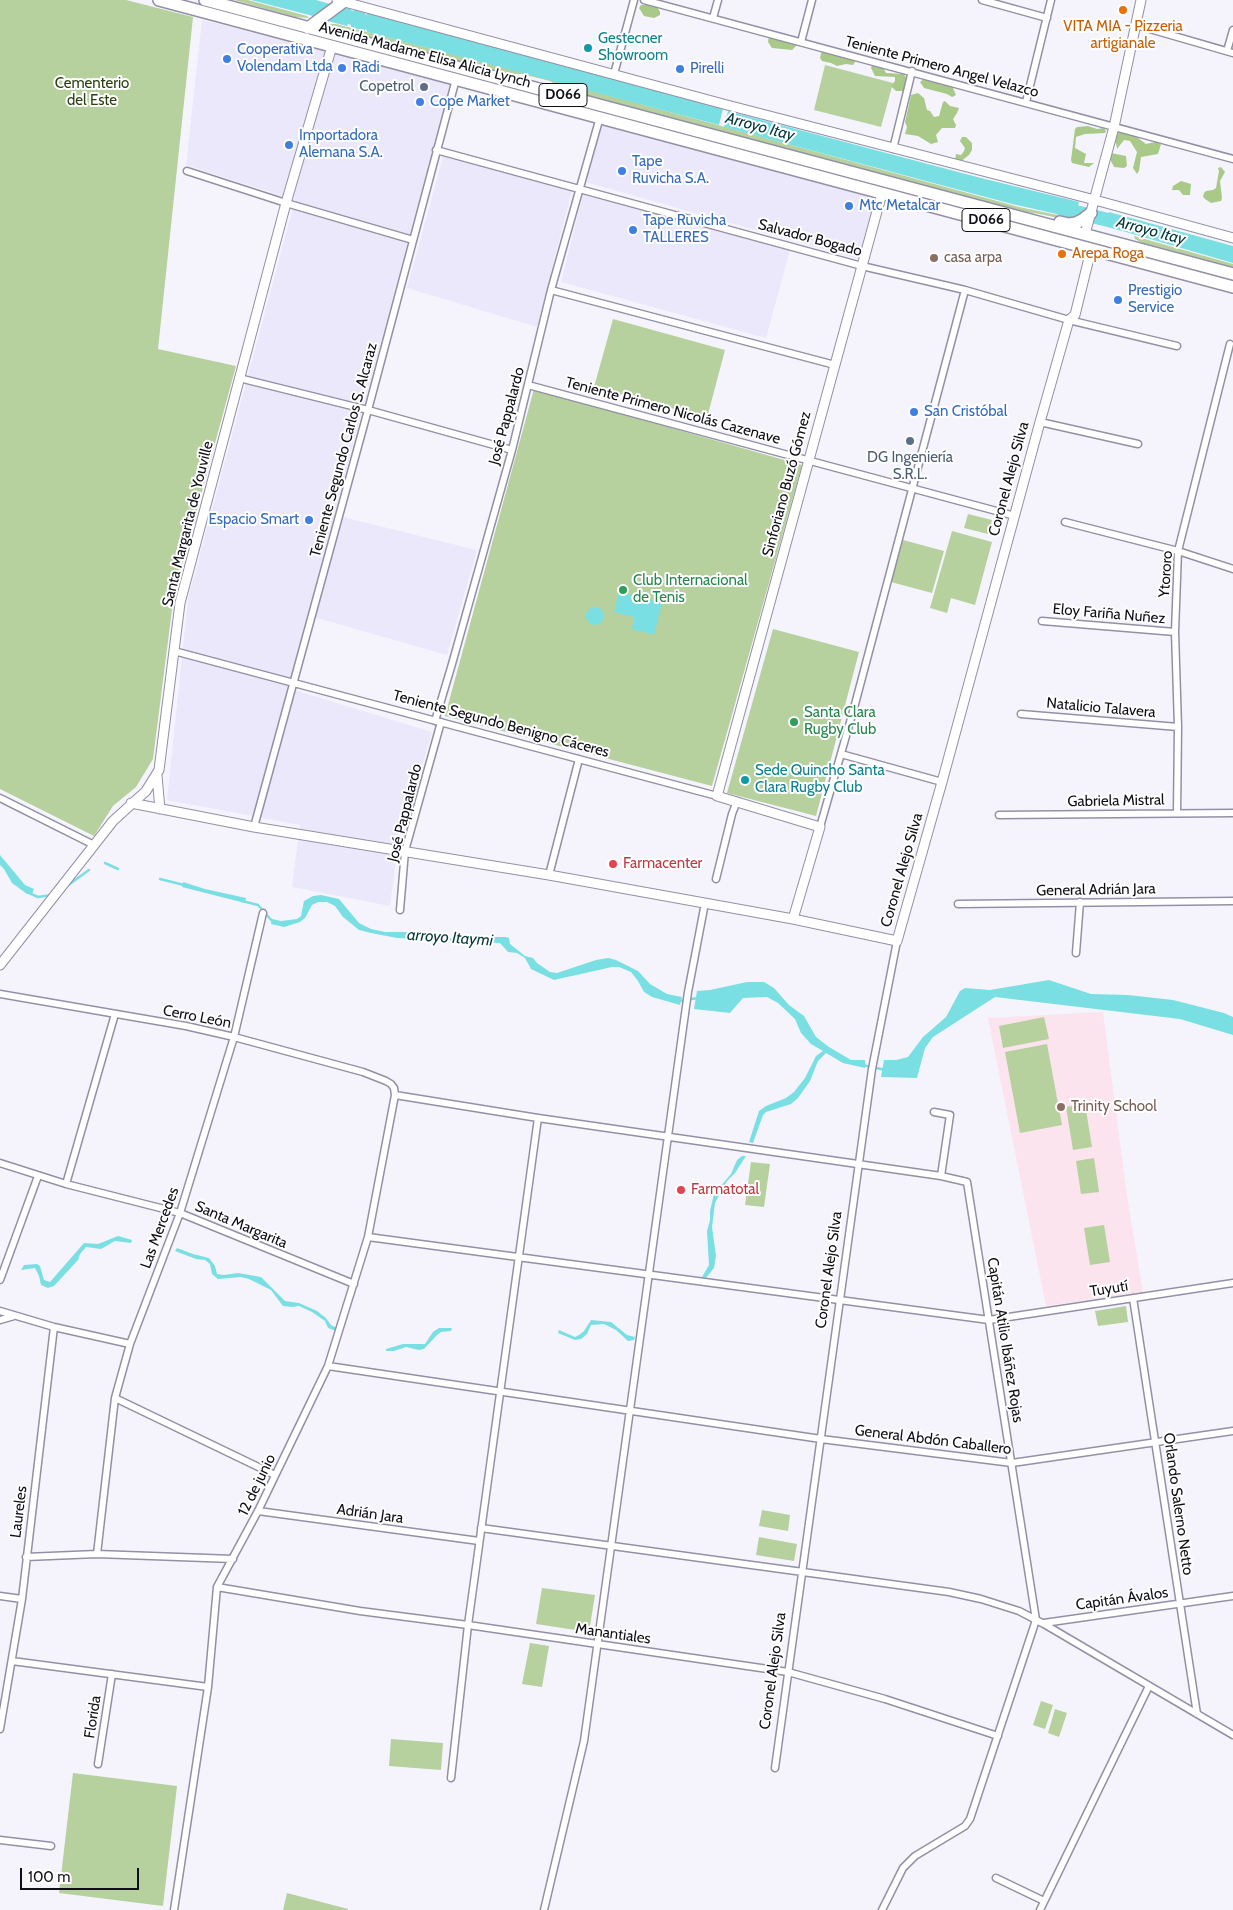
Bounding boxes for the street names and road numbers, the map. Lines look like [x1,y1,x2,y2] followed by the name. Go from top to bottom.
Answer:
[317,18,533,92] street label: Avenida Madame Elisa Alicia Lynch
[843,32,1041,102] street label: Teniente Primero Angel Velazco
[539,84,587,106] road number: D066
[962,208,1010,232] road number: D066
[756,215,864,261] street label: Salvador Bogado
[307,341,381,559] street label: Teniente Segundo Carlos S. Alcaraz
[485,365,529,467] street label: José Pappalardo
[564,374,782,448] street label: Teniente Primero Nicolás Cazenave
[759,409,815,559] street label: Sinforiano Buzó Gómez
[985,420,1033,538] street label: Coronel Alejo Silva
[159,439,217,609] street label: Santa Margarita de Youville
[1155,550,1177,598] street label: Ytororo
[1052,600,1166,628] street label: Eloy Fariña Nuñez
[391,686,611,762] street label: Teniente Segundo Benigno Cáceres
[1046,694,1156,722] street label: Natalicio Talavera
[384,762,426,864] street label: José Pappalardo
[1067,791,1165,811] street label: Gabriela Mistral
[877,811,927,929] street label: Coronel Alejo Silva
[1036,880,1156,900] street label: General Adrián Jara
[161,1002,233,1032] street label: Cerro León
[137,1185,183,1271] street label: Las Mercedes
[192,1197,290,1253] street label: Santa Margarita
[812,1210,846,1330] street label: Coronel Alejo Silva
[983,1256,1027,1424] street label: Capitán Atilio Ibáñez Rojas
[1089,1277,1129,1301] street label: Tuyutí
[854,1421,1012,1459] street label: General Abdón Caballero
[1159,1432,1197,1576] street label: Orlando Salerno Netto
[234,1451,280,1519] street label: 12 de junio
[7,1485,31,1539] street label: Laureles
[336,1500,404,1528] street label: Adrián Jara
[1075,1584,1169,1614] street label: Capitán Ávalos
[756,1611,790,1731] street label: Coronel Alejo Silva
[574,1620,652,1648] street label: Manantiales
[81,1694,105,1740] street label: Florida

